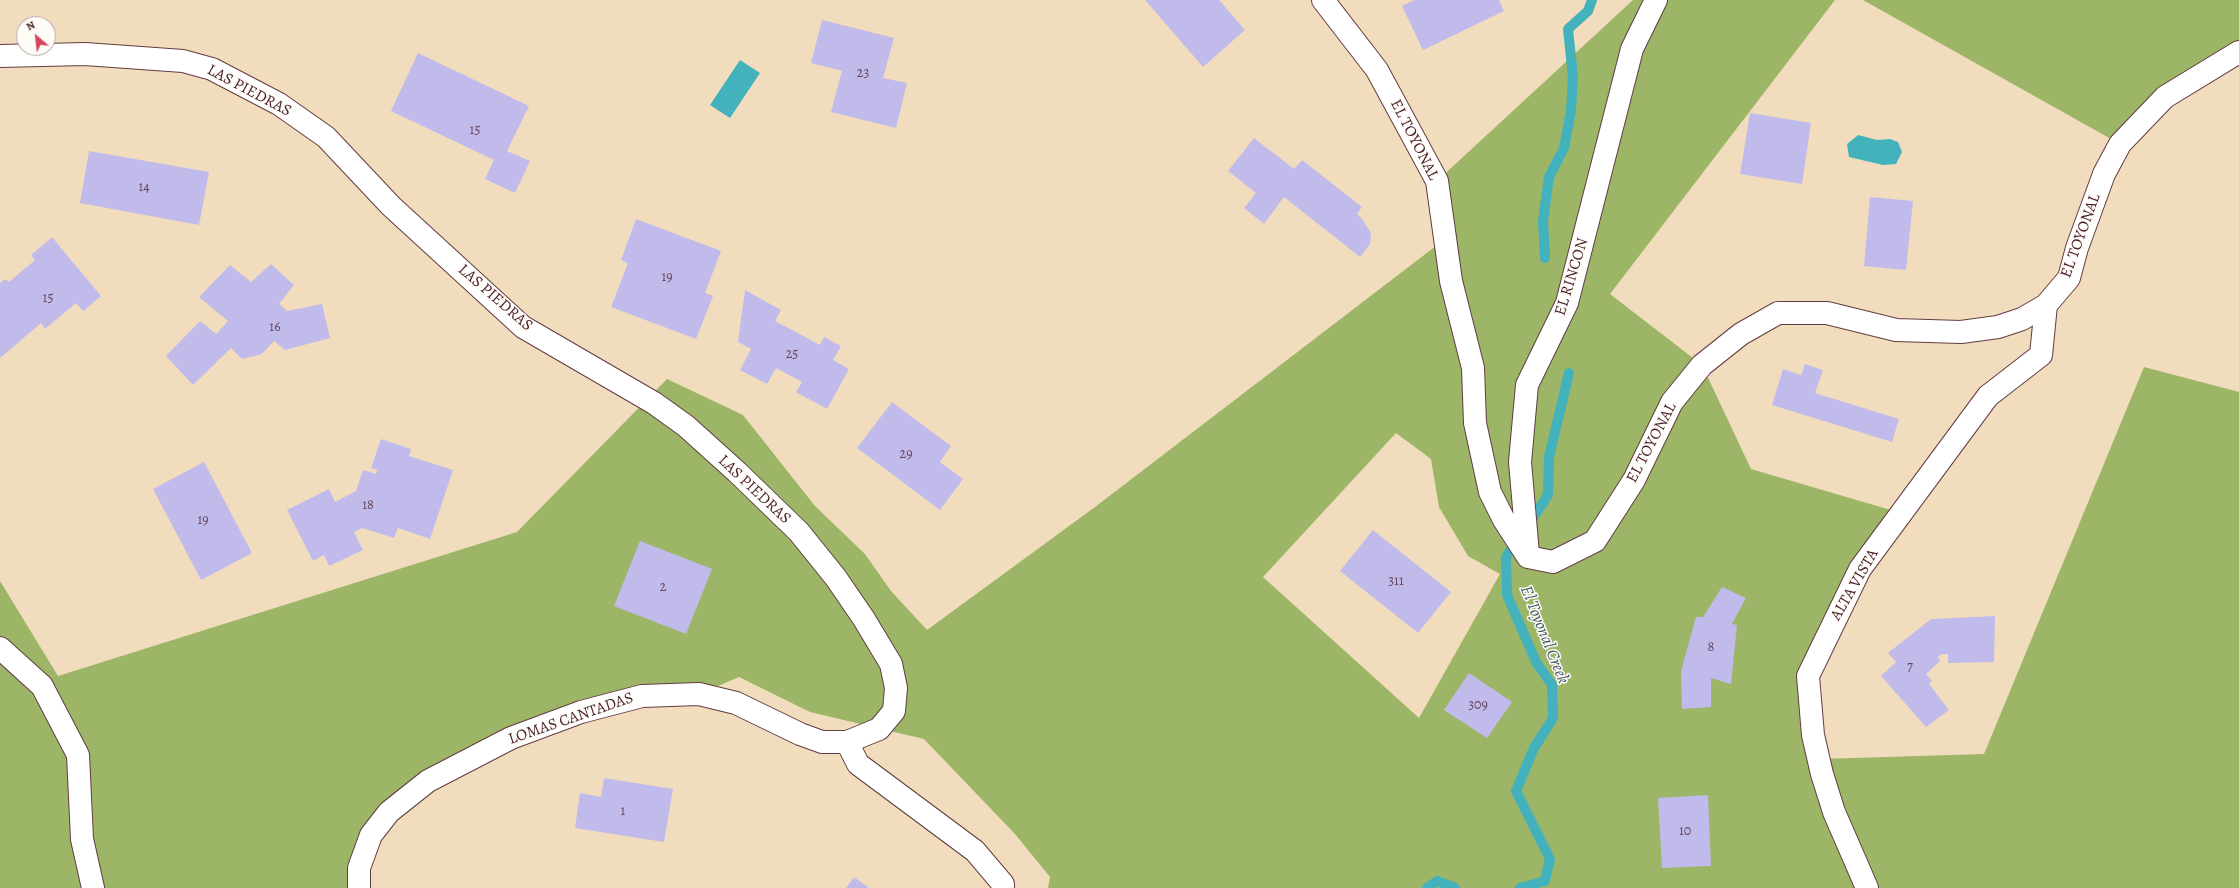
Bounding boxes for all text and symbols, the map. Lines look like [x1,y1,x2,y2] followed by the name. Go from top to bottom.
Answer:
[16,16,56,56] north arrow
[24,17,38,34] text: N
[204,61,294,121] street label: LAS PIEDRAS
[857,66,869,82] house number: 23
[1385,96,1443,184] street label: EL TOYONAL
[470,123,480,139] house number: 15
[138,180,150,196] house number: 14
[2057,191,2105,281] street label: EL TOYONAL
[1551,236,1593,318] street label: EL RINCON
[454,260,536,336] street label: LAS PIEDRAS
[661,270,673,286] house number: 19
[43,291,53,307] house number: 15
[269,320,281,336] house number: 16
[786,347,798,363] house number: 25
[1623,400,1681,486] street label: EL TOYONAL
[899,447,913,463] house number: 29
[714,451,794,529] street label: LAS PIEDRAS
[362,498,374,514] house number: 18
[197,513,209,529] house number: 19
[1827,546,1883,624] street label: ALTA VISTA
[1388,574,1404,590] house number: 311
[660,580,666,596] house number: 2
[1515,583,1573,687] water label: El Toyonal Creek
[1708,640,1714,656] house number: 8
[1907,660,1913,676] house number: 7
[506,689,636,749] street label: LOMAS CANTADAS
[1468,698,1488,714] house number: 309
[621,804,625,820] house number: 1
[1679,824,1691,840] house number: 10

